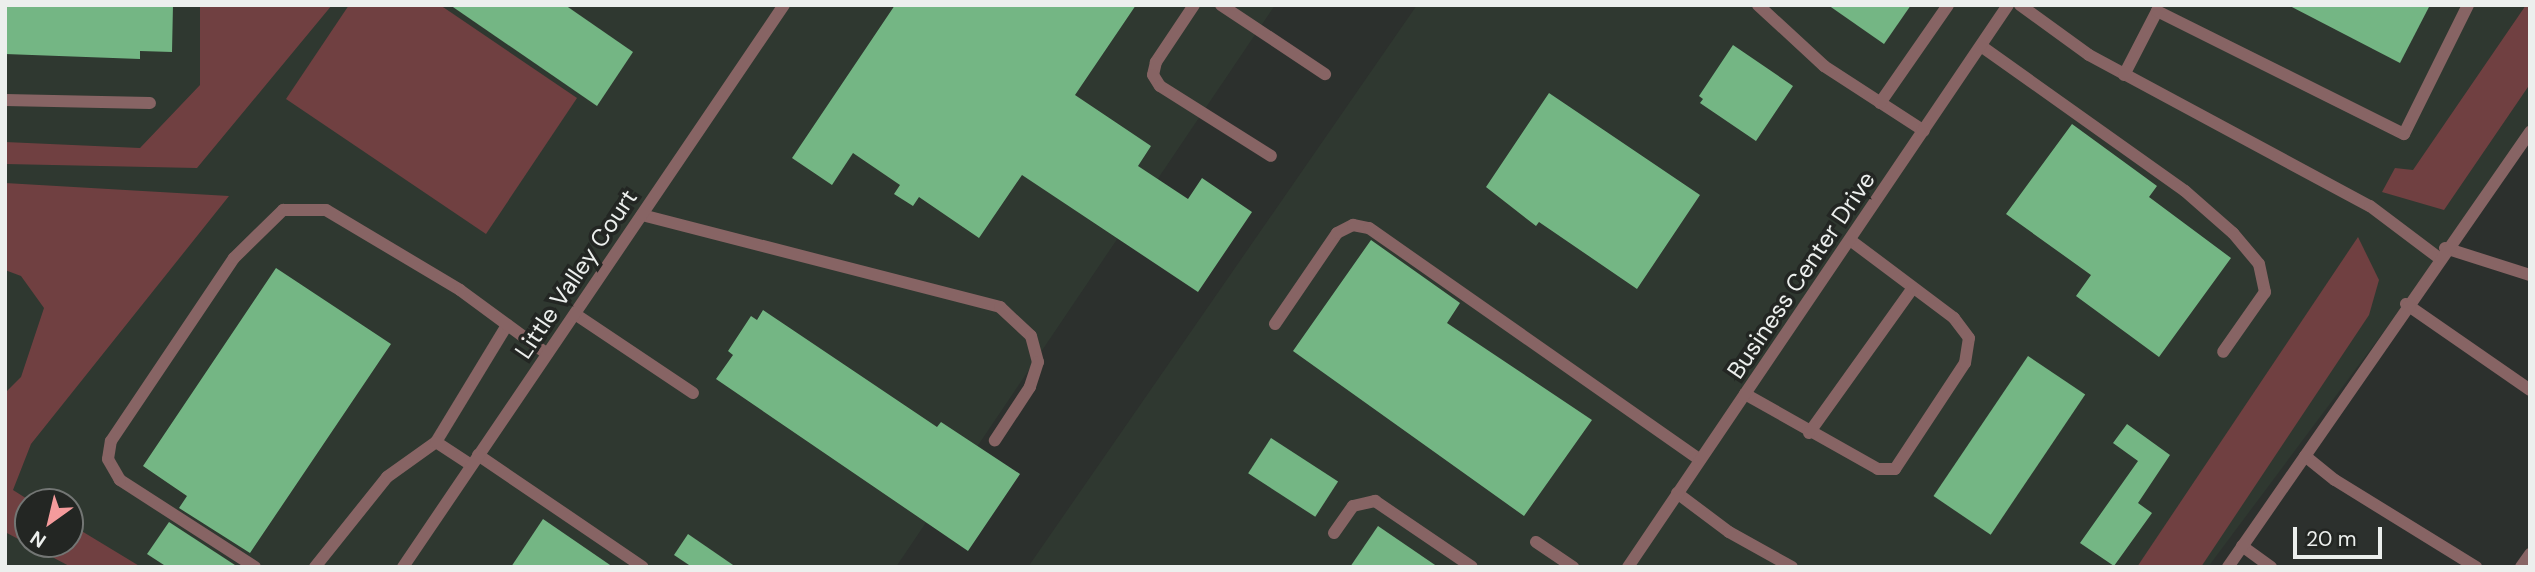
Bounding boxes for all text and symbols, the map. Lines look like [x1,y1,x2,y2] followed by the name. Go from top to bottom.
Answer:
[1721,166,1881,384] street label: Business Center Drive
[509,184,643,364] street label: Little Valley Court
[14,488,84,558] north arrow
[2297,512,2386,556] scale bar
[25,525,51,553] text: N
[2306,525,2357,553] text: 20 m

